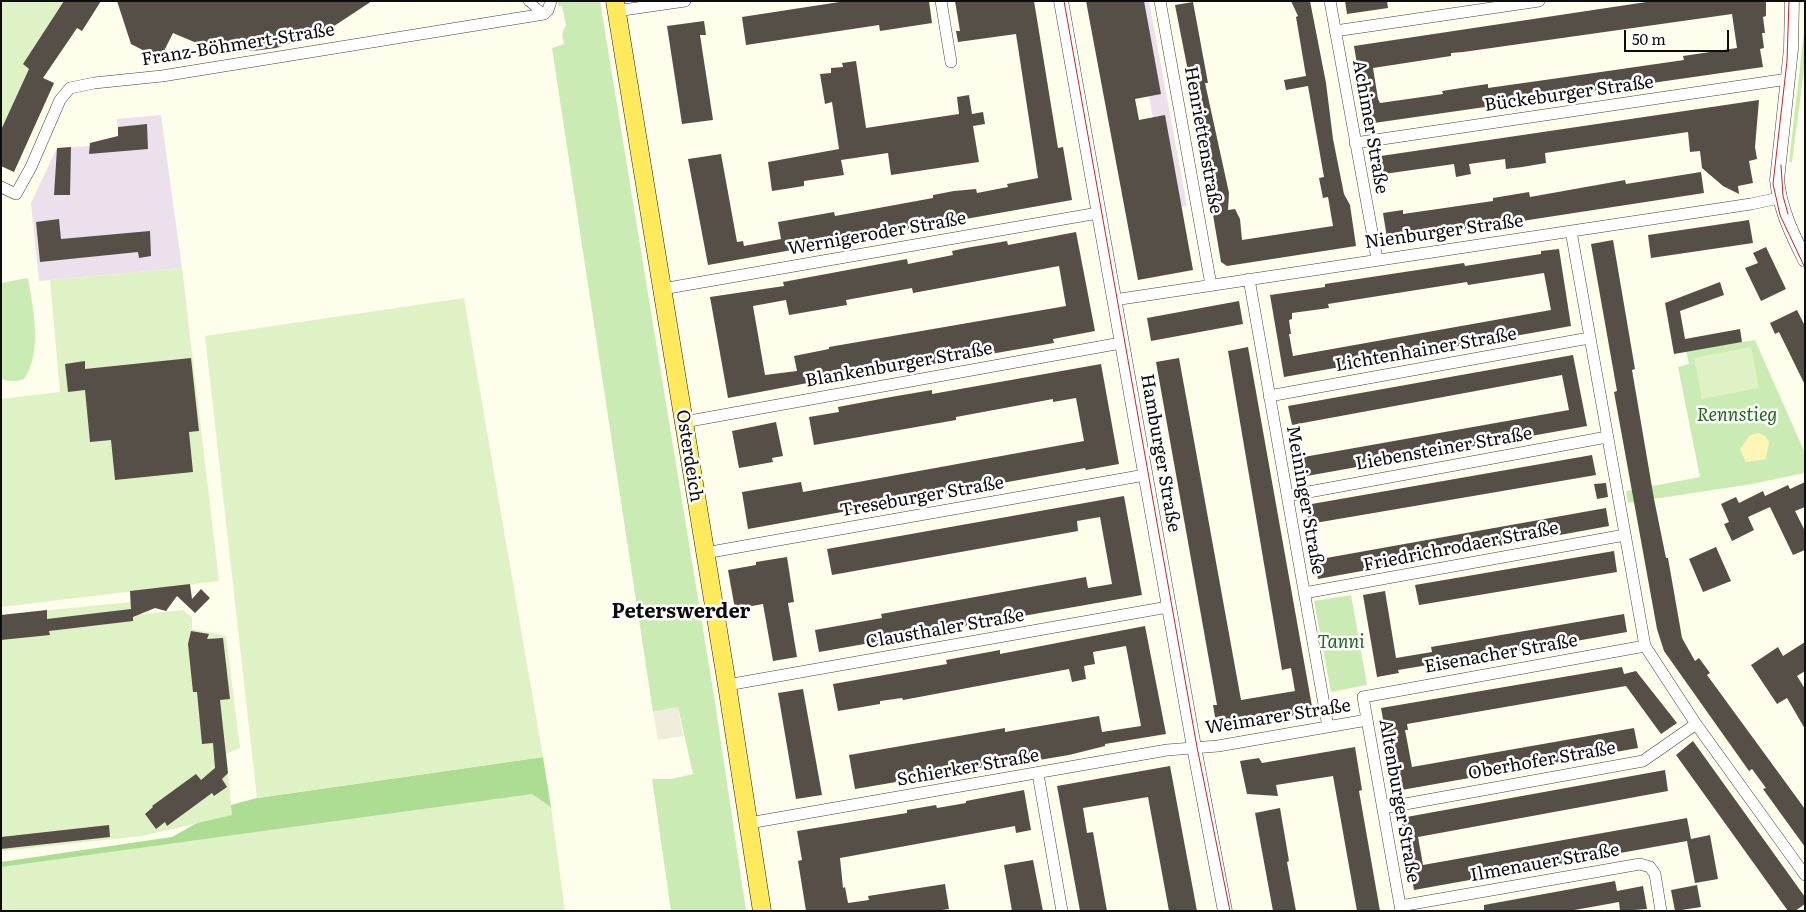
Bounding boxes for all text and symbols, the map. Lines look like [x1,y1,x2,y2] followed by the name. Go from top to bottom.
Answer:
[140,19,336,71] street label: Franz-Böhmert-Straße
[1626,20,1731,52] scale bar
[1632,27,1666,50] text: 50 m
[1348,58,1392,196] street label: Achimer Straße
[1179,65,1227,215] street label: Henriettenstraße
[1483,71,1655,117] street label: Bückeburger Straße
[786,208,968,260] street label: Wernigeroder Straße
[1363,210,1525,254] street label: Nienburger Straße
[1334,323,1518,377] street label: Lichtenhainer Straße
[804,338,994,392] street label: Blankenburger Straße
[1135,372,1185,534] street label: Hamburger Straße
[1697,405,1777,427] park label: Rennstieg
[671,408,707,504] street label: Osterdeich
[1354,423,1534,475] street label: Liebensteiner Straße
[1281,424,1329,576] street label: Meininger Straße
[838,472,1006,522] street label: Treseburger Straße
[1361,517,1561,577] street label: Friedrichrodaer Straße
[612,600,750,624] district label: Peterswerder
[864,604,1026,654] street label: Clausthaler Straße
[1423,630,1579,678] street label: Eisenacher Straße
[1317,632,1365,654] park label: Tanni
[1204,695,1352,739] street label: Weimarer Straße
[1374,718,1424,884] street label: Altenburger Straße
[1466,737,1618,785] street label: Oberhofer Straße
[895,745,1041,791] street label: Schierker Straße
[1469,839,1621,887] street label: Ilmenauer Straße

